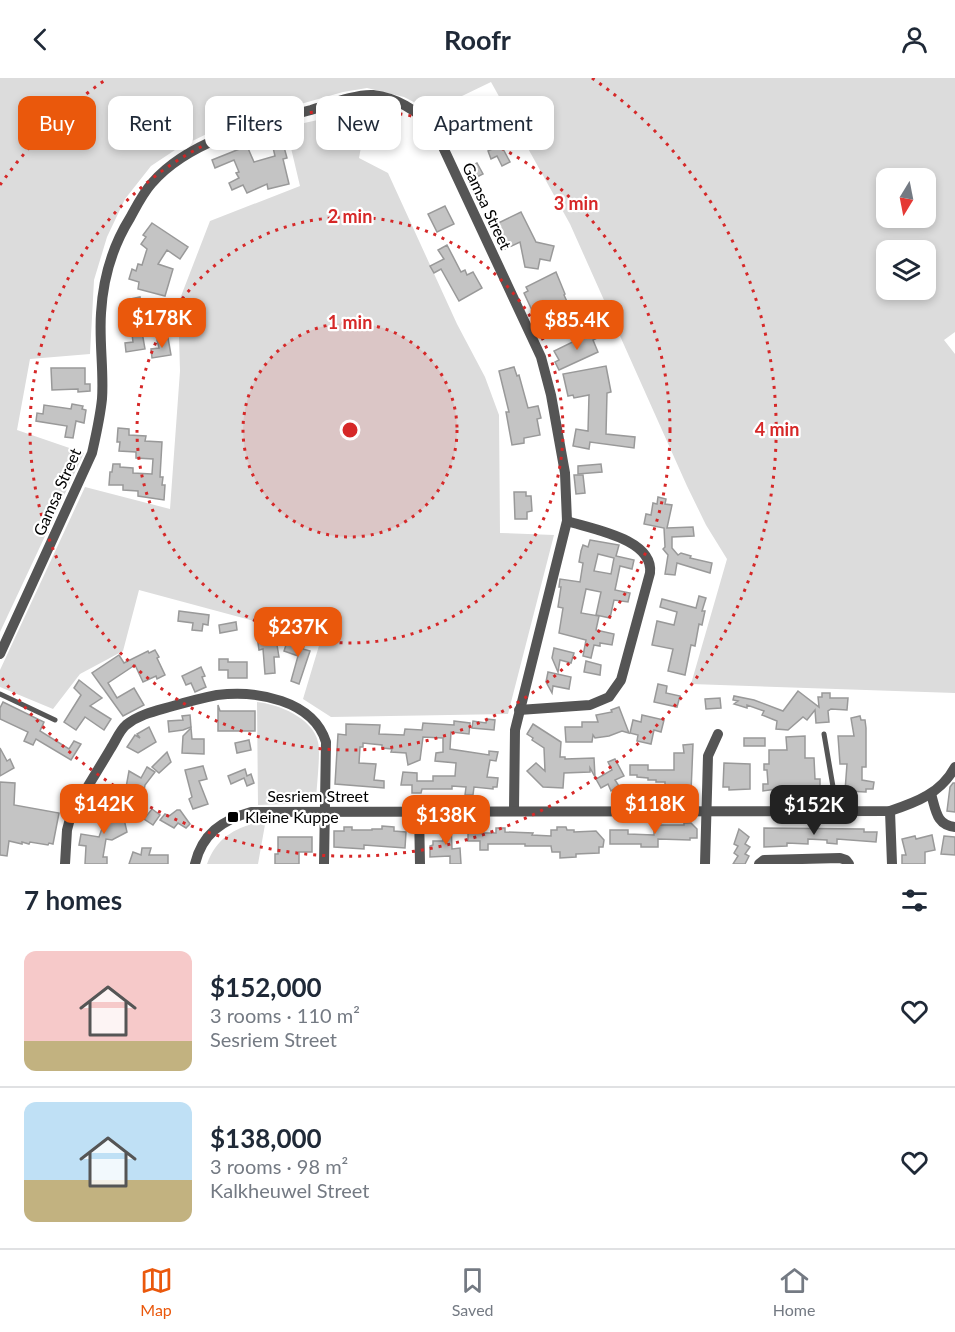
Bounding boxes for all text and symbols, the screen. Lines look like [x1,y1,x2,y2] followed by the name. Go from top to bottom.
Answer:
[24,23,57,56] icon: back
[444,23,511,56] text: Roofr
[898,23,931,56] icon: person
[18,96,96,150] chip: Buy
[108,96,193,150] chip: Rent
[205,96,304,150] chip: Filters
[316,96,401,150] chip: New
[413,96,554,150] chip: Apartment
[459,159,516,253] street label: Gamsa Street
[876,168,936,228] north arrow
[876,168,936,300] map controls
[554,192,598,214] text: 3 min
[328,205,372,227] text: 2 min
[876,240,936,300] button: layers
[120,298,204,349] pin: $178K
[528,300,626,351] pin: $85.4K
[132,305,192,329] text: $178K
[545,307,609,331] text: $85.4K
[328,311,372,333] text: 1 min
[755,418,799,440] text: 4 min
[340,420,360,440] centre of rings
[29,445,84,539] street label: Gamsa Street
[256,607,340,658] pin: $237K
[268,614,328,638] text: $237K
[62,784,146,835] pin: $142K
[613,784,697,835] pin: $118K
[772,785,856,836] pin: $152K
[267,786,369,805] street label: Sesriem Street
[74,791,134,815] text: $142K
[625,791,685,815] text: $118K
[784,792,844,816] text: $152K
[404,795,488,846] pin: $138K
[416,802,476,826] text: $138K
[245,807,339,826] place label: Kleine Kuppe
[226,810,240,824] marker: Kleine Kuppe
[24,884,122,916] text: 7 homes
[898,884,931,917] icon: filters
[210,971,322,1003] text: $152,000
[72,975,144,1047] icon: home
[898,995,931,1028] icon: heart
[210,1003,360,1027] text: 3 rooms · 110 m²
[210,1027,337,1051] text: Sesriem Street
[210,1122,322,1154] text: $138,000
[72,1126,144,1198] icon: home
[898,1146,931,1179] icon: heart
[210,1154,348,1178] text: 3 rooms · 98 m²
[210,1178,370,1202] text: Kalkheuwel Street
[140,1264,173,1319] tab: Map
[452,1264,494,1319] tab: Saved
[773,1264,815,1319] tab: Home

